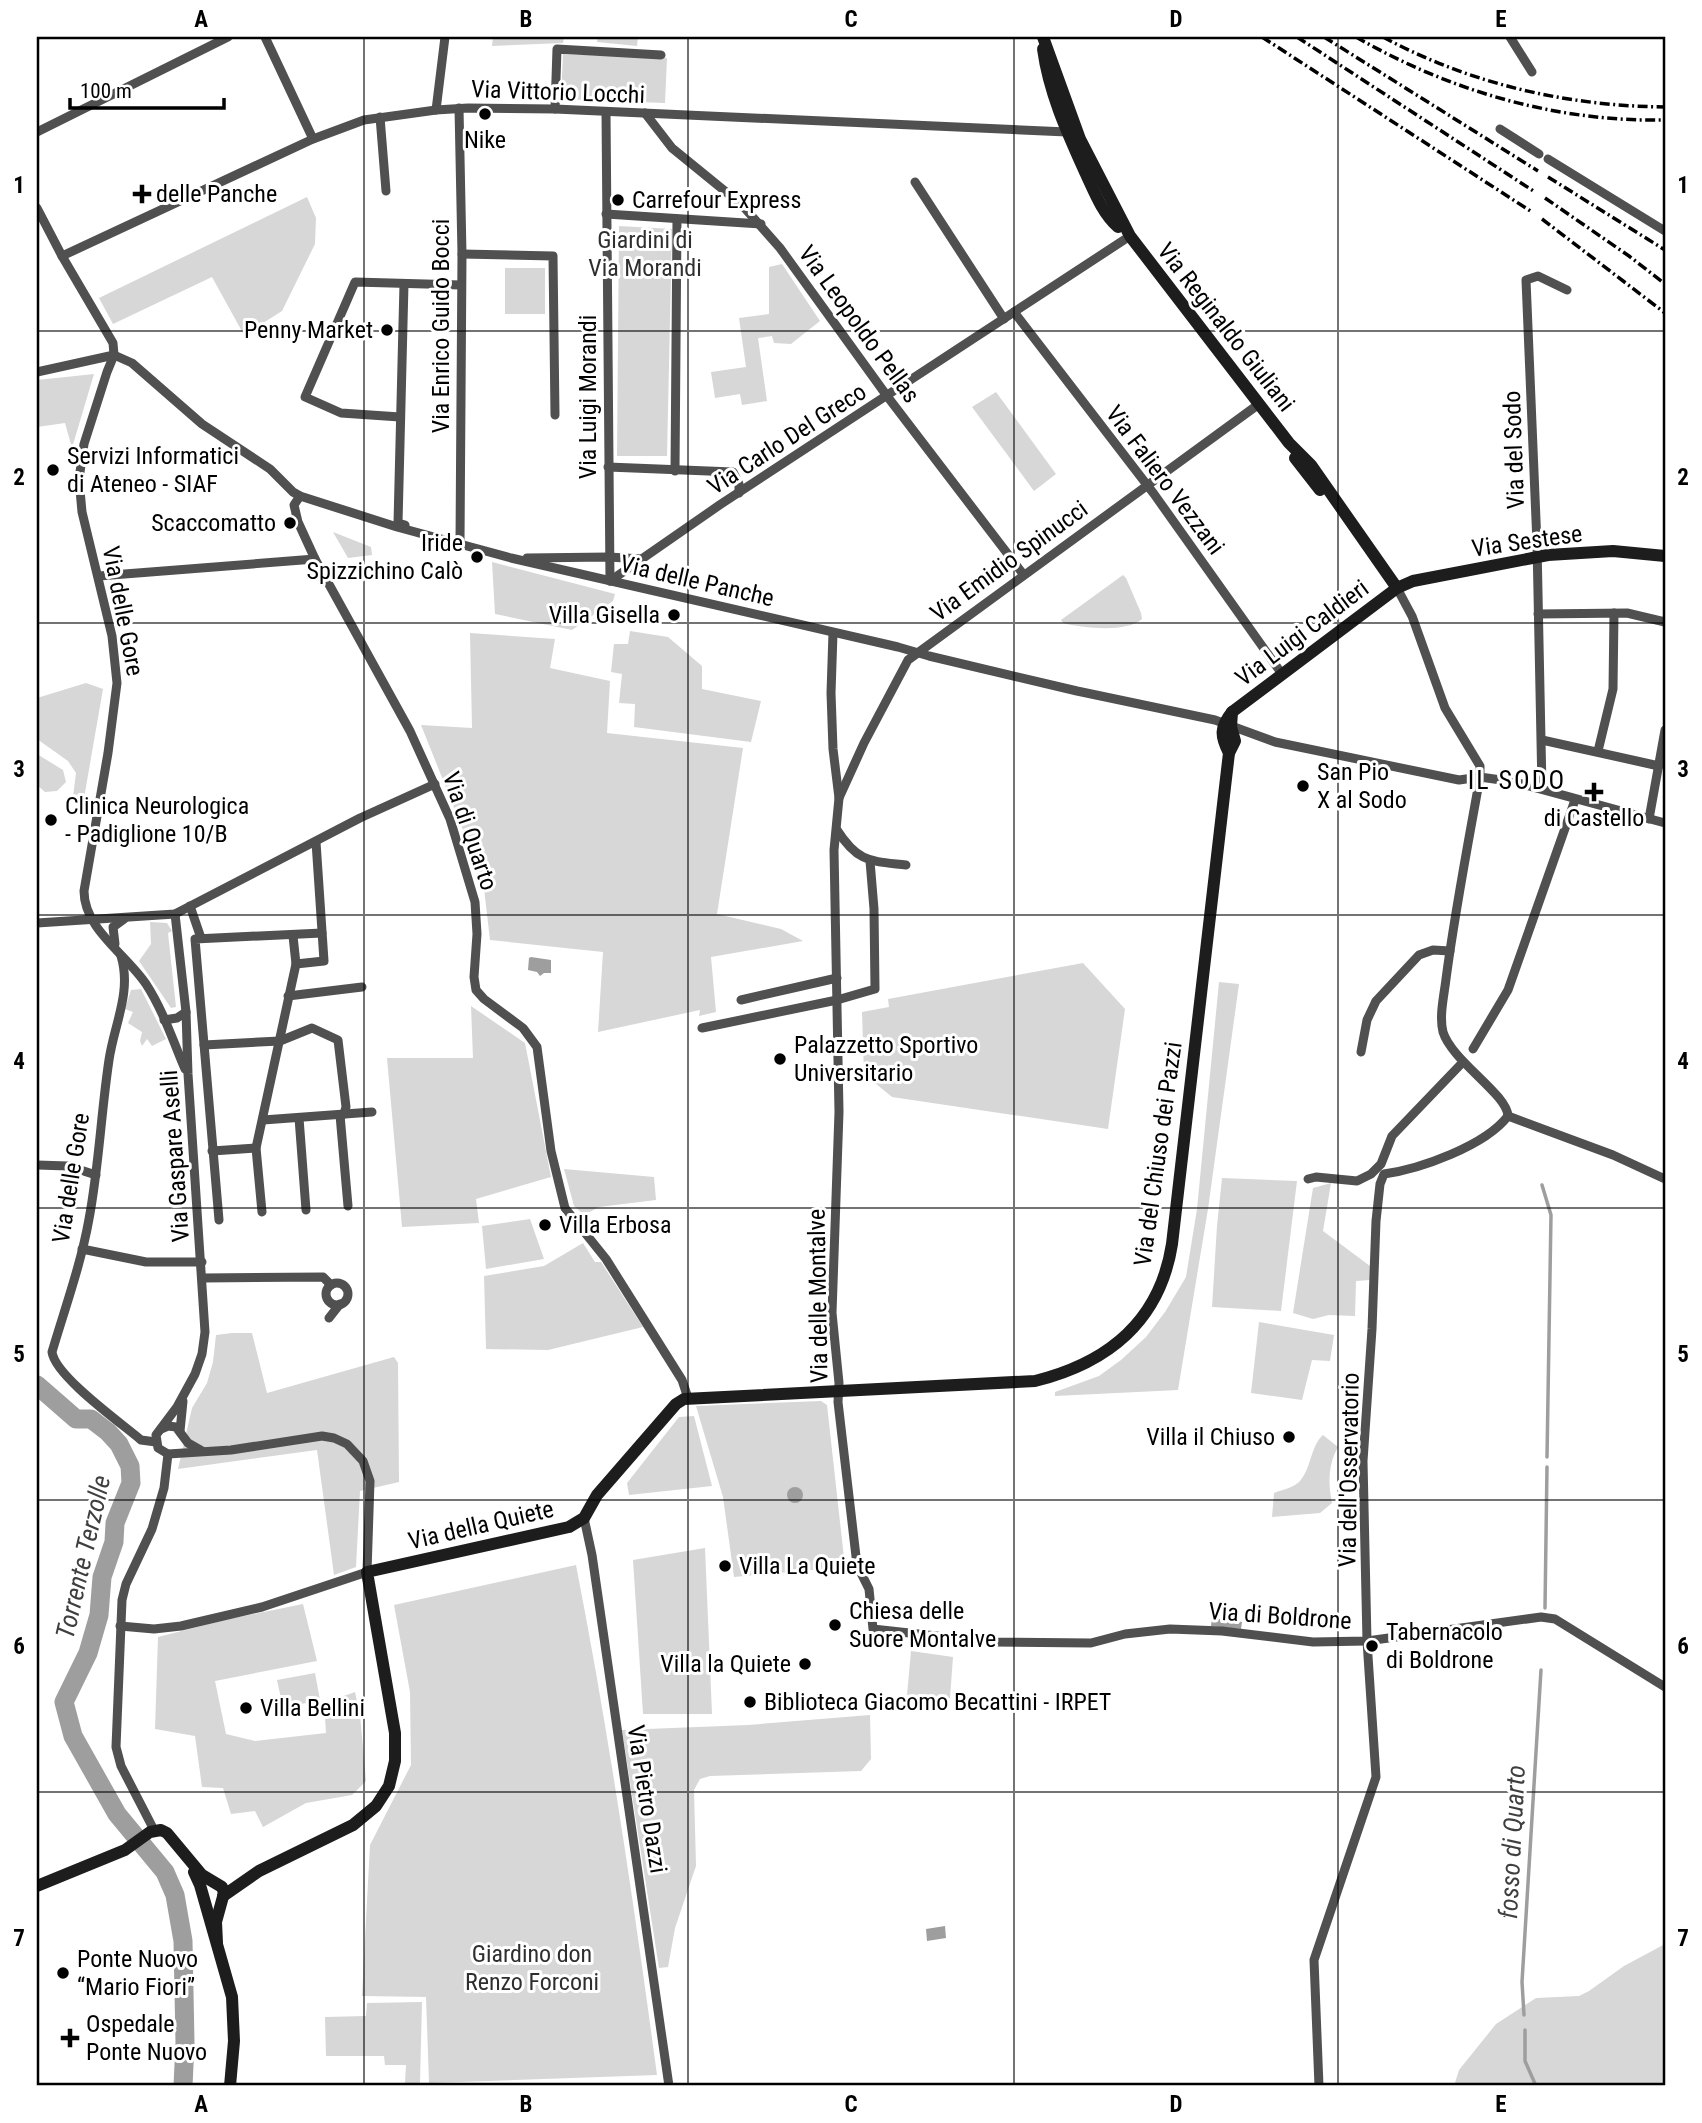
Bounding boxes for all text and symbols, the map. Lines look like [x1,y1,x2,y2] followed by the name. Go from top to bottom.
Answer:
[194,6,208,33] text: A
[520,6,532,33] text: B
[844,6,858,33] text: C
[1170,6,1183,33] text: D
[1495,6,1507,33] text: E
[70,66,224,110] scale bar
[471,75,645,109] street label: Via Vittorio Locchi
[80,79,132,103] text: 100 m
[477,106,493,122] marker: Nike
[464,126,506,154] place label: Nike
[13,172,25,199] text: 1
[1677,172,1689,199] text: 1
[156,180,277,208] place label: delle Panche
[134,186,150,202] marker: delle Panche
[632,186,801,214] place label: Carrefour Express
[610,192,626,208] marker: Carrefour Express
[427,219,455,433] street label: Via Enrico Guido Bocci
[588,226,702,282] park label: Giardini di Via Morandi
[1151,237,1301,417] street label: Via Reginaldo Giuliani
[793,240,925,408] street label: Via Leopoldo Pellas
[574,315,602,479] street label: Via Luigi Morandi
[244,316,373,344] place label: Penny Market
[379,322,395,338] marker: Penny Market
[703,377,871,501] street label: Via Carlo Del Greco
[1498,390,1530,510] street label: Via del Sodo
[1100,400,1230,560] street label: Via Faliero Vezzani
[67,442,239,498] place label: Servizi Informatici di Ateneo - SIAF
[45,462,61,478] marker: Servizi Informatici di Ateneo - SIAF
[13,464,25,491] text: 2
[1677,464,1689,491] text: 2
[925,495,1093,627] street label: Via Emidio Spinucci
[151,509,276,537] place label: Scaccomatto
[282,515,298,531] marker: Scaccomatto
[1470,519,1584,563] street label: Via Sestese
[307,529,463,585] place label: Iride Spizzichino Calò
[97,544,149,678] street label: Via delle Gore
[469,549,485,565] marker: Iride Spizzichino Calò
[617,550,777,612] street label: Via delle Panche
[1230,574,1374,692] street label: Via Luigi Caldieri
[549,601,660,629] place label: Villa Gisella
[666,607,682,623] marker: Villa Gisella
[13,756,25,783] text: 3
[1677,756,1689,783] text: 3
[1317,758,1407,814] place label: San Pio X al Sodo
[1468,765,1566,795] district label: IL SODO
[437,768,503,894] street label: Via di Quarto
[1295,778,1311,794] marker: San Pio X al Sodo
[1586,784,1602,800] marker: di Castello
[65,792,249,848] place label: Clinica Neurologica - Padiglione 10/B
[1544,804,1644,832] place label: di Castello
[43,812,59,828] marker: Clinica Neurologica - Padiglione 10/B
[794,1031,978,1087] place label: Palazzetto Sportivo Universitario
[1128,1040,1188,1268] street label: Via del Chiuso dei Pazzi
[13,1048,25,1075] text: 4
[1677,1048,1689,1075] text: 4
[772,1051,788,1067] marker: Palazzetto Sportivo Universitario
[155,1069,195,1243] street label: Via Gaspare Aselli
[47,1111,95,1245] street label: Via delle Gore
[802,1209,834,1383] street label: Via delle Montalve
[559,1211,672,1239] place label: Villa Erbosa
[537,1217,553,1233] marker: Villa Erbosa
[13,1341,25,1368] text: 5
[1677,1341,1689,1368] text: 5
[1333,1372,1365,1568] street label: Via dell'Osservatorio
[1146,1423,1275,1451] place label: Villa il Chiuso
[1281,1429,1297,1445] marker: Villa il Chiuso
[50,1472,116,1642] water label: Torrente Terzolle
[406,1495,556,1555] street label: Via della Quiete
[739,1552,876,1580] place label: Villa La Quiete
[717,1558,733,1574] marker: Villa La Quiete
[849,1597,996,1653] place label: Chiesa delle Suore Montalve
[1207,1597,1353,1635] street label: Via di Boldrone
[827,1617,843,1633] marker: Chiesa delle Suore Montalve
[1386,1618,1503,1674] place label: Tabernacolo di Boldrone
[13,1633,25,1660] text: 6
[1677,1633,1689,1660] text: 6
[1364,1638,1380,1654] marker: Tabernacolo di Boldrone
[660,1650,791,1678] place label: Villa la Quiete
[797,1656,813,1672] marker: Villa la Quiete
[764,1688,1111,1716] place label: Biblioteca Giacomo Becattini - IRPET
[260,1694,365,1722] place label: Villa Bellini
[742,1694,758,1710] marker: Biblioteca Giacomo Becattini - IRPET
[238,1700,254,1716] marker: Villa Bellini
[621,1723,673,1875] street label: Via Pietro Dazzi
[1493,1764,1531,1920] water label: fosso di Quarto
[13,1925,25,1952] text: 7
[1677,1925,1689,1952] text: 7
[465,1940,599,1996] park label: Giardino don Renzo Forconi
[77,1945,198,2001] place label: Ponte Nuovo “Mario Fiori”
[55,1965,71,1981] marker: Ponte Nuovo “Mario Fiori”
[86,2010,207,2066] place label: Ospedale Ponte Nuovo
[60,2028,80,2048] marker: Ospedale Ponte Nuovo
[194,2091,208,2118] text: A
[520,2091,532,2118] text: B
[844,2091,858,2118] text: C
[1170,2091,1183,2118] text: D
[1495,2091,1507,2118] text: E

